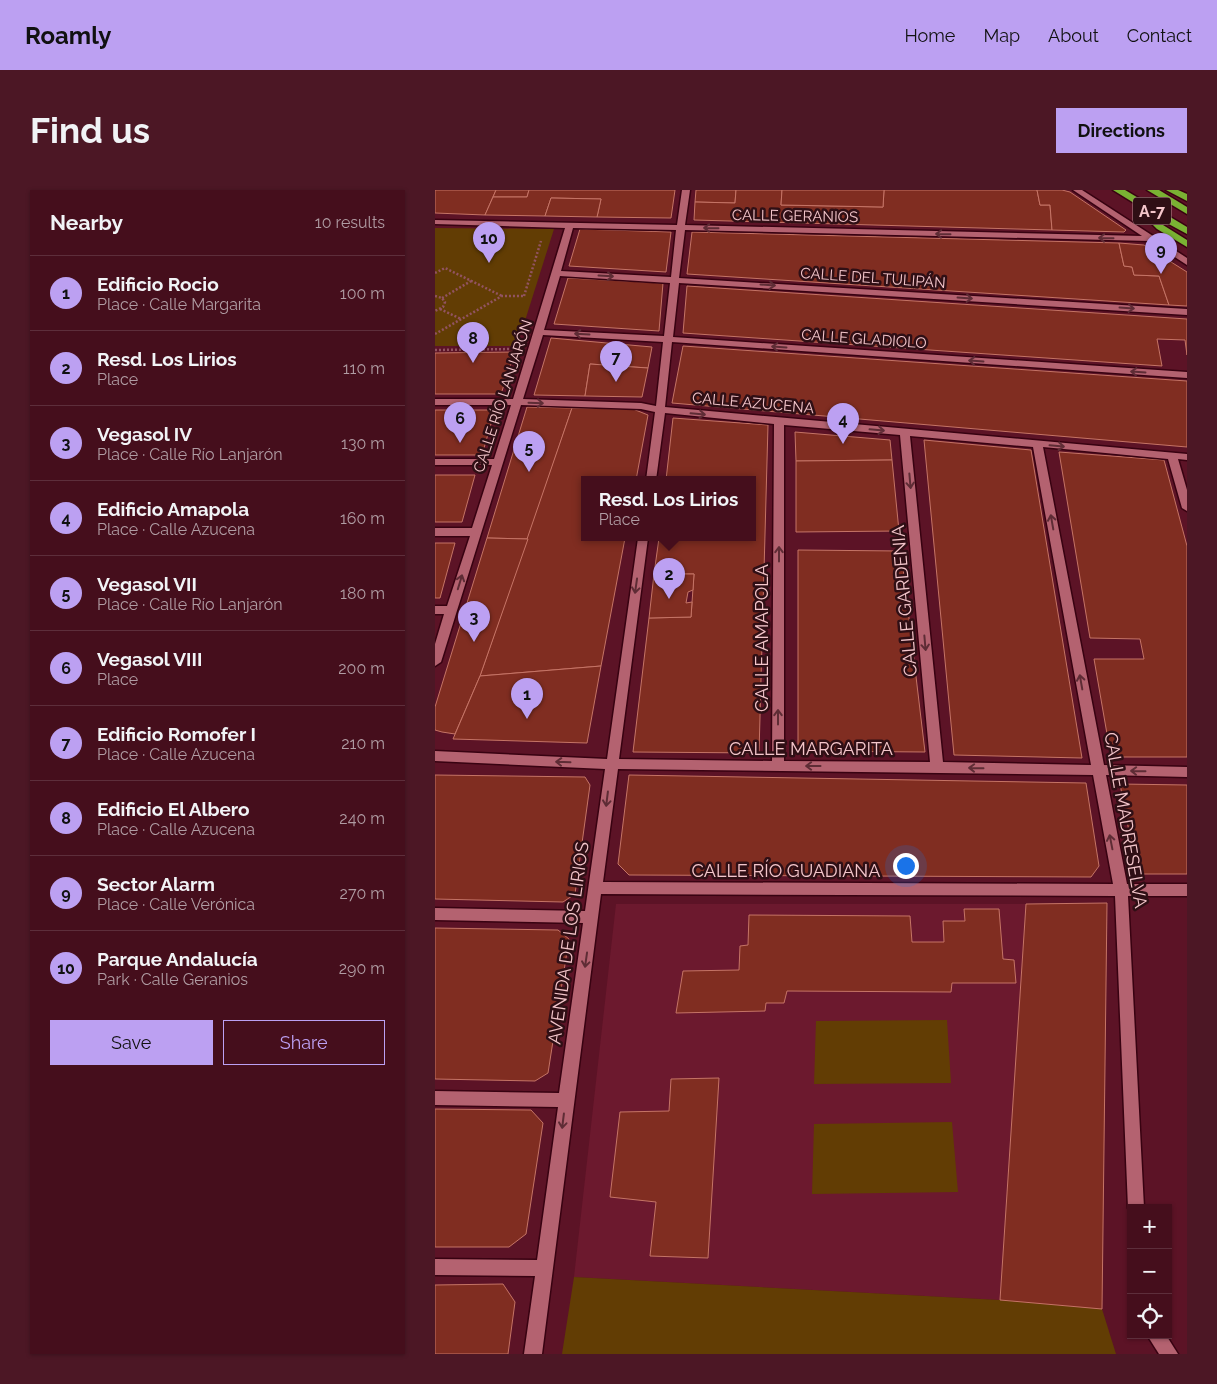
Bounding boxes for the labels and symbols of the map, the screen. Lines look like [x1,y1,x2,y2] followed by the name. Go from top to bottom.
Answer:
[1133,198,1171,224] road number: A-7
[732,206,858,226] street label: CALLE GERANIOS
[473,222,505,263] pin: 10
[703,223,719,233] one-way arrow
[935,229,952,239] one-way arrow
[1098,233,1114,243] one-way arrow
[1145,233,1177,274] pin: 9
[800,264,946,292] street label: CALLE DEL TULIPÁN
[597,271,613,280] one-way arrow
[759,281,775,290] one-way arrow
[957,293,973,302] one-way arrow
[1119,304,1135,313] one-way arrow
[470,317,536,475] street label: CALLE RÍO LANJARÓN
[457,322,489,363] pin: 8
[801,326,927,352] street label: CALLE GLADIOLO
[574,330,590,339] one-way arrow
[600,341,632,382] pin: 7
[772,342,788,351] one-way arrow
[969,356,985,365] one-way arrow
[1131,367,1147,377] one-way arrow
[691,389,815,417] street label: CALLE AZUCENA
[528,398,544,407] one-way arrow
[444,402,476,443] pin: 6
[827,403,859,444] pin: 4
[690,409,706,418] one-way arrow
[869,425,885,435] one-way arrow
[513,431,545,472] pin: 5
[1048,441,1064,451] one-way arrow
[905,473,914,489] one-way arrow
[1046,514,1056,530] one-way arrow
[887,524,921,678] street label: CALLE GARDENIA
[774,546,784,562] one-way arrow
[653,558,685,599] pin: 2
[751,564,772,712] street label: CALLE AMAPOLA
[455,574,465,590] one-way arrow
[631,578,641,594] one-way arrow
[458,601,490,642] pin: 3
[920,634,930,650] one-way arrow
[1076,674,1086,690] one-way arrow
[511,678,543,719] pin: 1
[773,709,783,725] one-way arrow
[1100,730,1152,910] street label: CALLE MADRESELVA
[729,738,893,759] street label: CALLE MARGARITA
[556,757,572,766] one-way arrow
[806,761,822,771] one-way arrow
[968,763,984,772] one-way arrow
[1131,766,1147,776] one-way arrow
[602,791,612,807] one-way arrow
[1106,834,1116,850] one-way arrow
[543,840,593,1046] street label: AVENIDA DE LOS LIRIOS
[893,853,919,879] your location
[692,859,880,881] street label: CALLE RÍO GUADIANA
[580,952,590,968] one-way arrow
[558,1113,568,1129] one-way arrow

